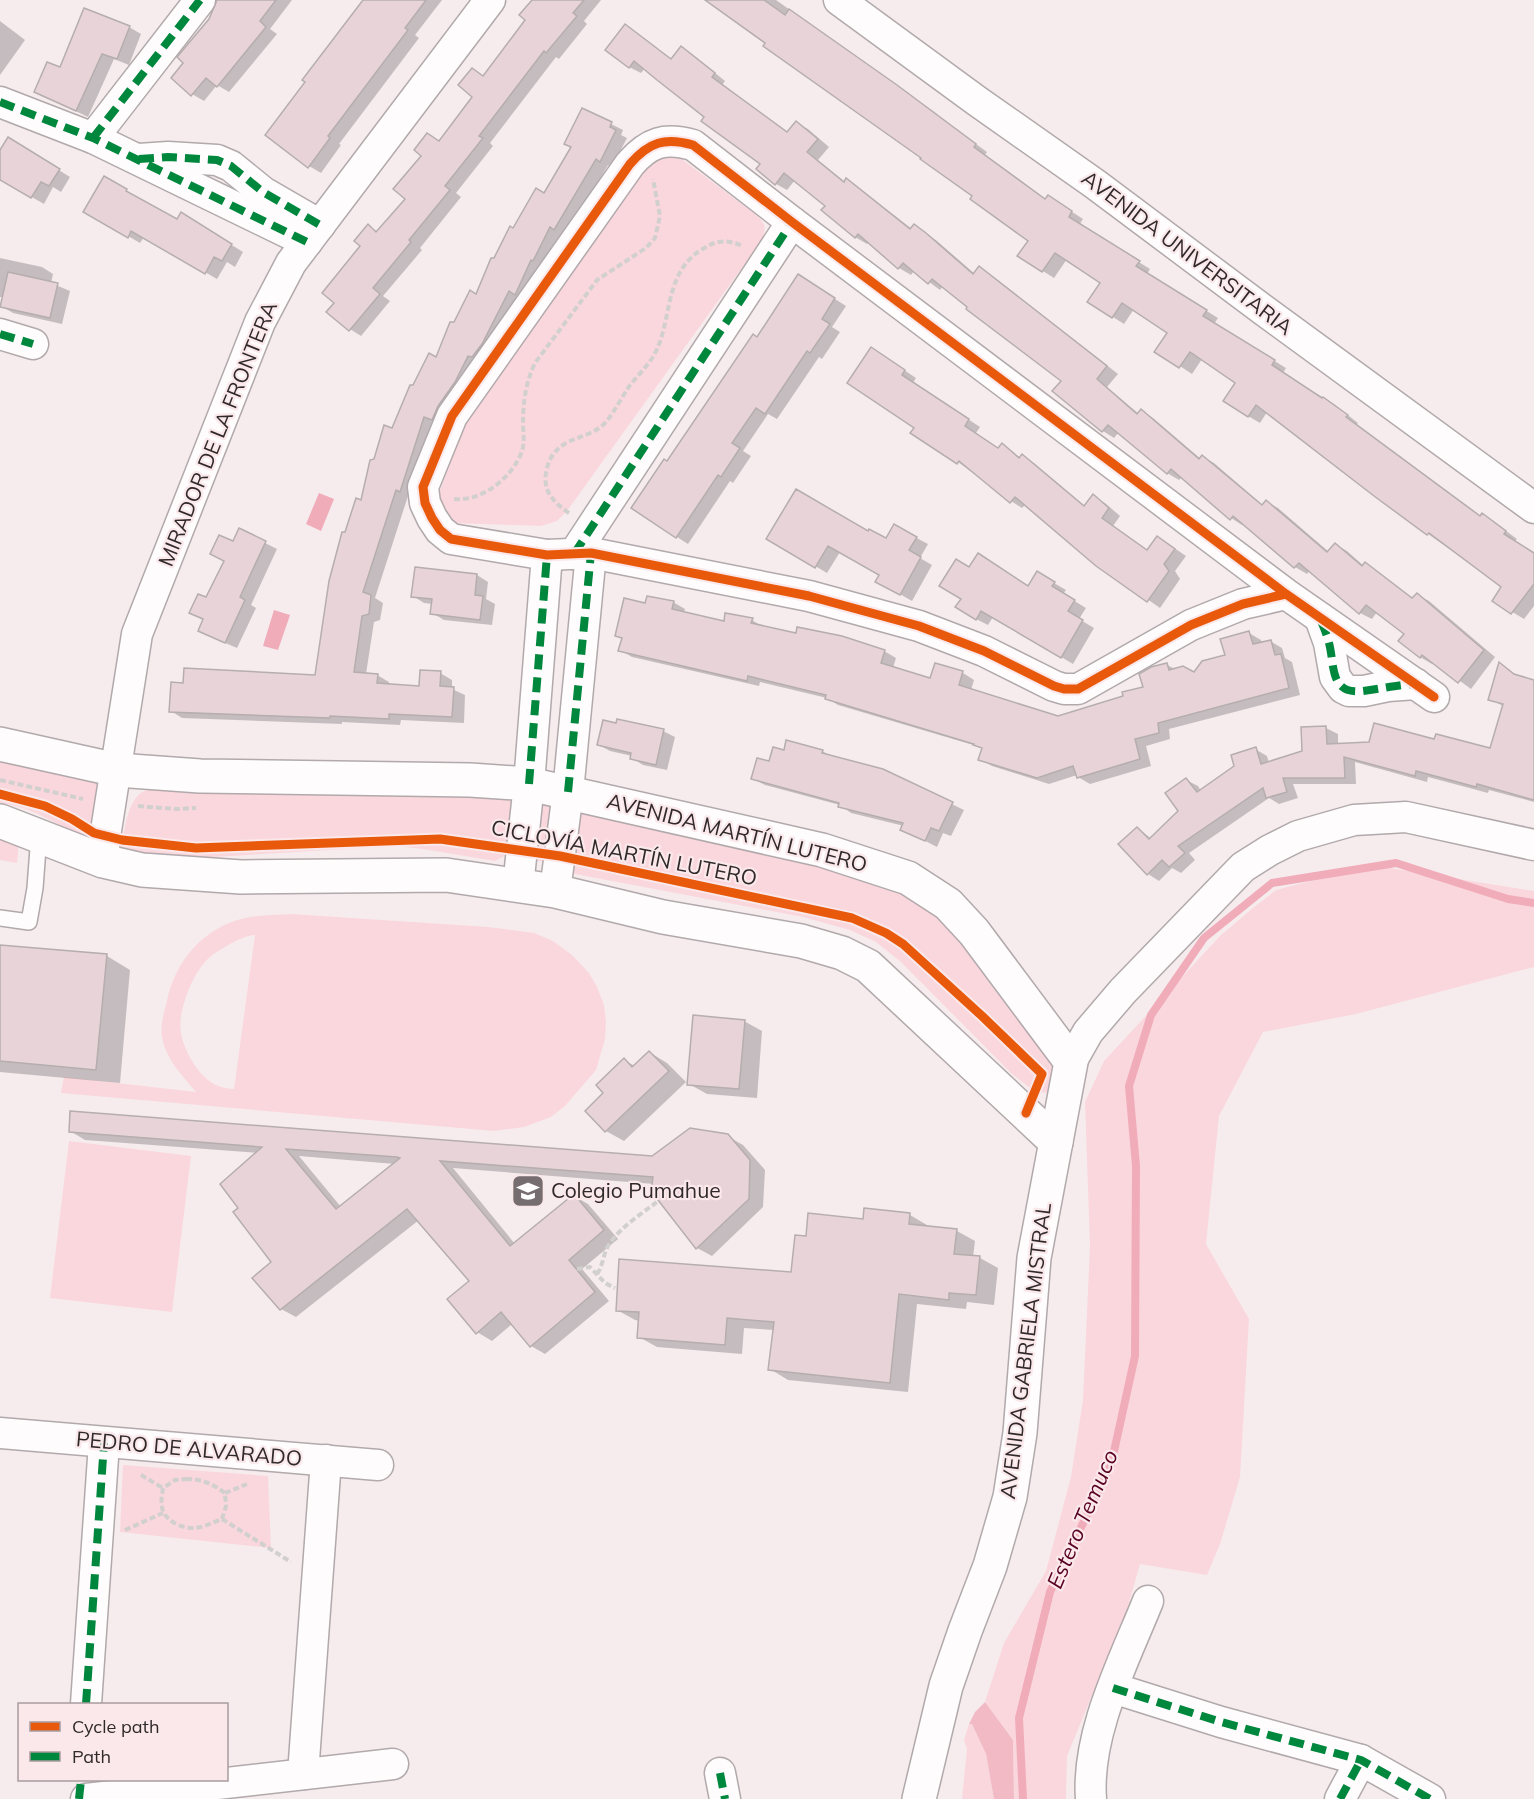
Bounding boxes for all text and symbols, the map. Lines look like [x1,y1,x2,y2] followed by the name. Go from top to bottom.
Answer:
[1077,164,1299,340] street label: AVENIDA UNIVERSITARIA
[152,297,282,570] street label: MIRADOR DE LA FRONTERA
[604,787,870,877] street label: AVENIDA MARTÍN LUTERO
[489,813,759,891] street label: CICLOVÍA MARTÍN LUTERO
[510,1173,546,1209] school or university icon: Colegio Pumahue
[551,1177,721,1203] place label: Colegio Pumahue
[994,1201,1056,1500] street label: AVENIDA GABRIELA MISTRAL
[75,1425,303,1471] street label: PEDRO DE ALVARADO
[1040,1445,1124,1593] water label: Estero Temuco
[18,1703,228,1781] legend
[72,1715,159,1738] text: Cycle path
[72,1745,111,1768] text: Path

